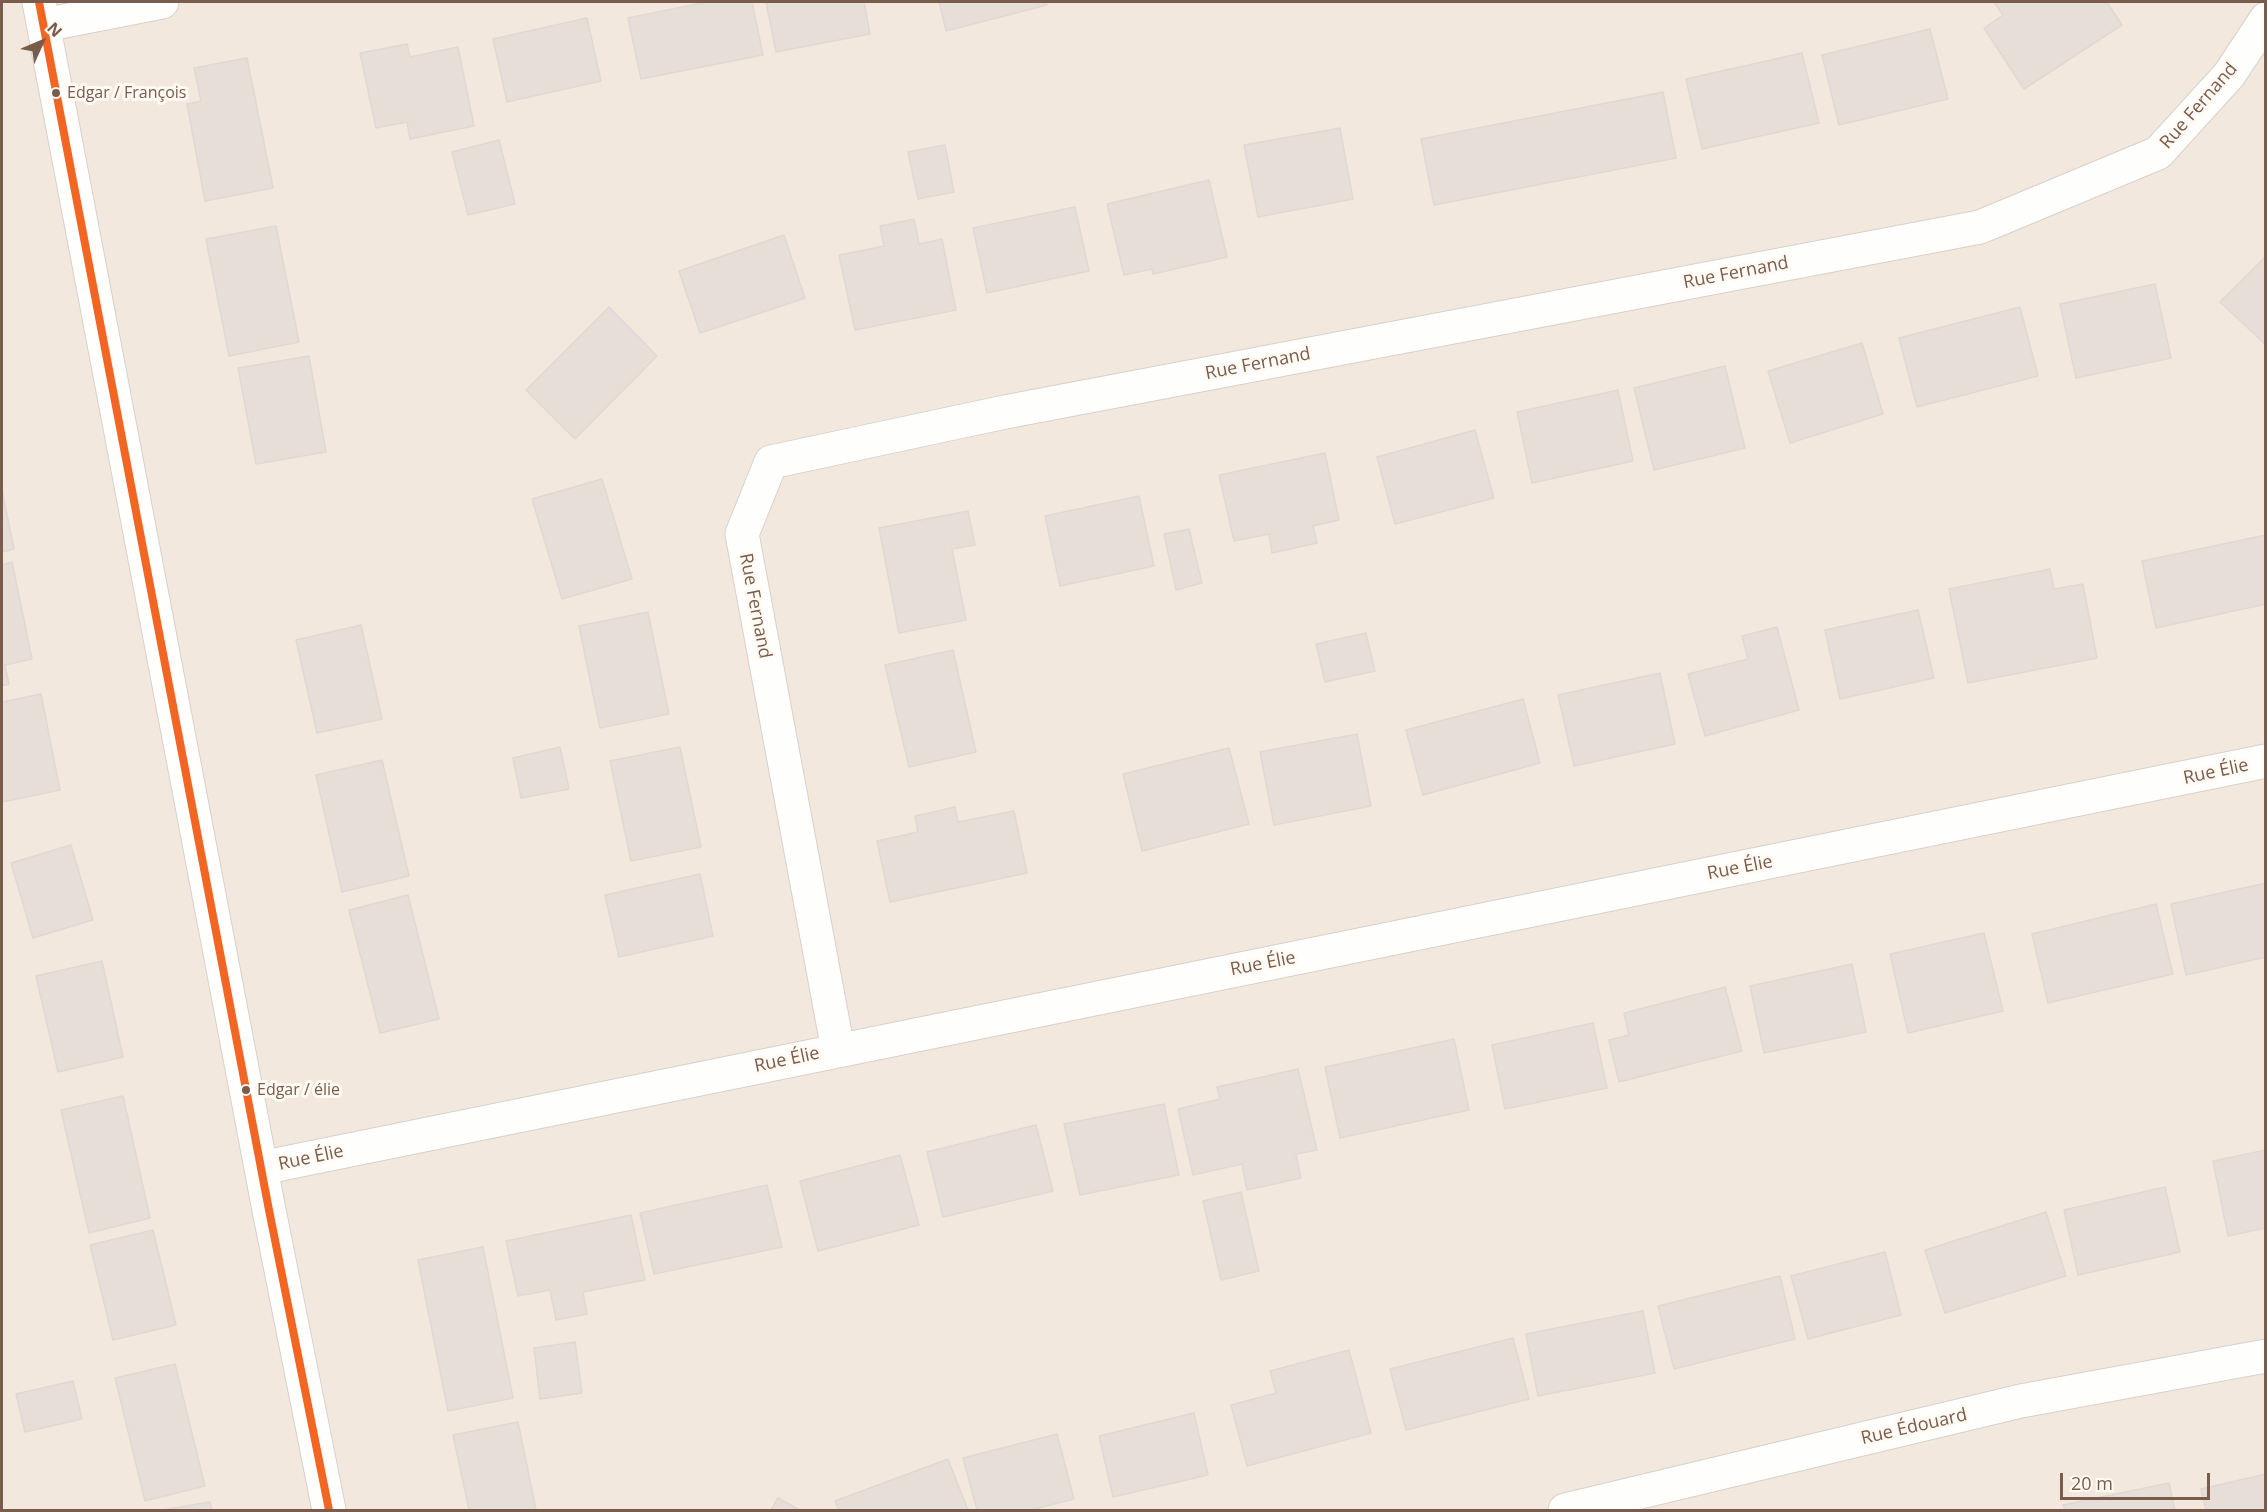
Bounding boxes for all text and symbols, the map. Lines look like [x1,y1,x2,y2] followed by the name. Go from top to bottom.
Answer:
[12,12,72,72] north arrow
[43,17,67,42] text: N
[2156,59,2242,153] street label: Rue Fernand
[67,83,186,103] place label: Edgar / François
[50,87,62,99] marker: Edgar / François
[1682,252,1790,294] street label: Rue Fernand
[1204,343,1312,385] street label: Rue Fernand
[734,552,776,660] street label: Rue Fernand
[2181,755,2251,789] street label: Rue Élie
[1705,851,1775,885] street label: Rue Élie
[1228,947,1298,981] street label: Rue Élie
[752,1043,822,1077] street label: Rue Élie
[257,1080,340,1100] place label: Edgar / élie
[240,1084,252,1096] marker: Edgar / élie
[276,1141,346,1175] street label: Rue Élie
[1859,1404,1969,1450] street label: Rue Édouard
[2063,1461,2213,1499] scale bar
[2071,1471,2113,1495] text: 20 m

